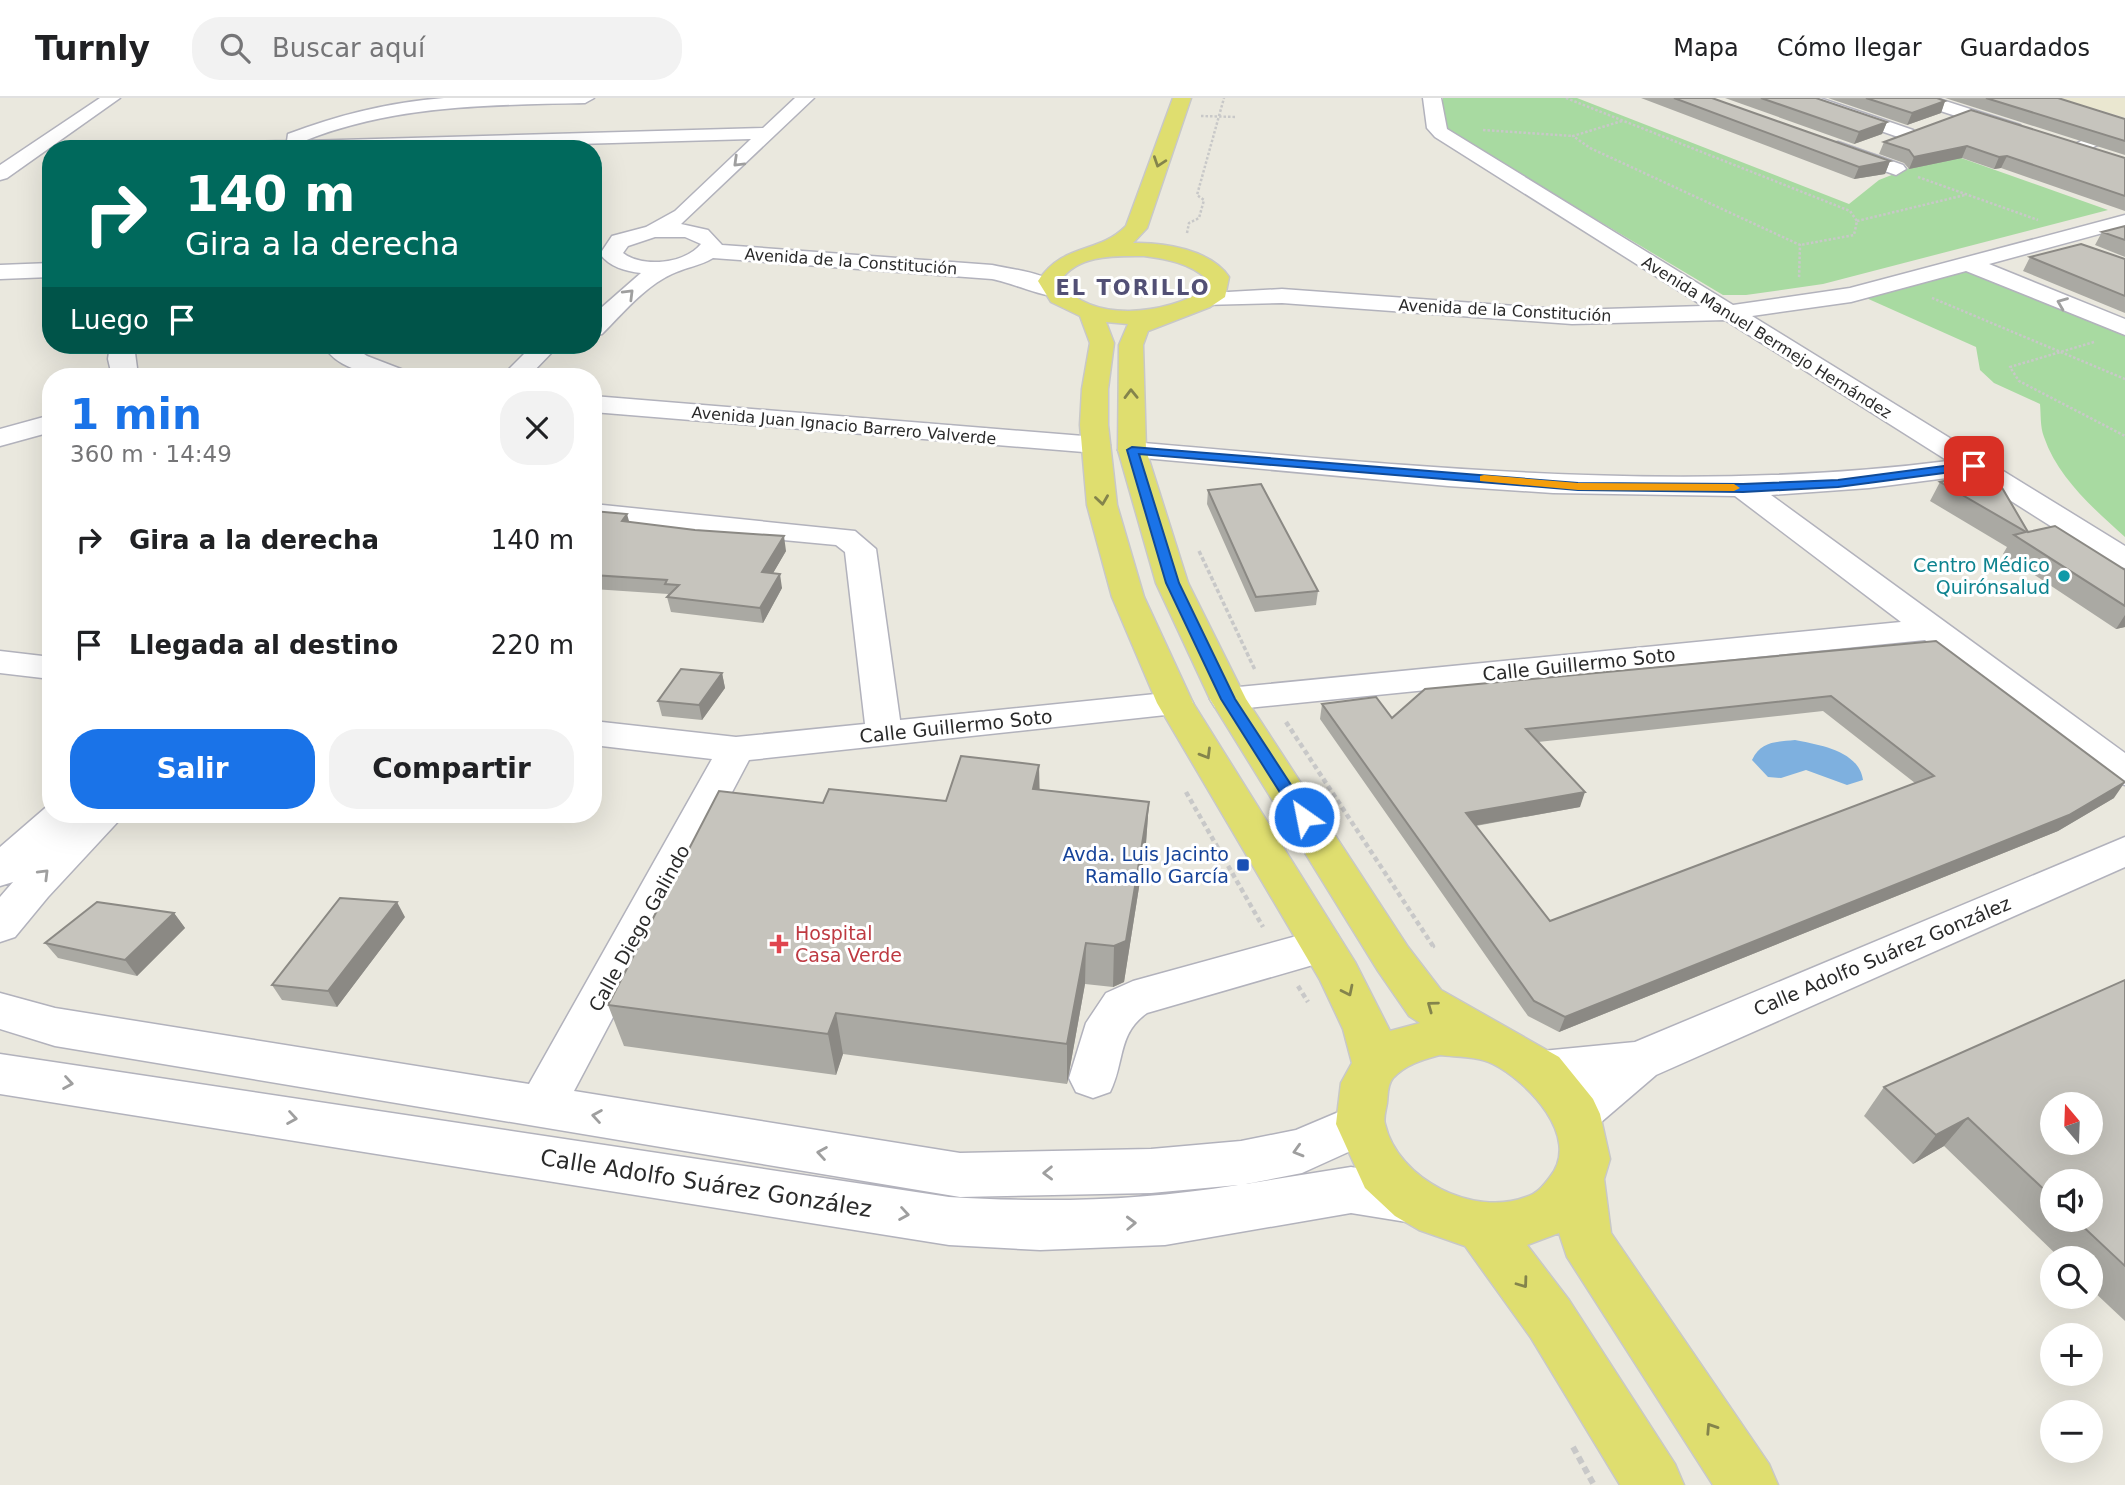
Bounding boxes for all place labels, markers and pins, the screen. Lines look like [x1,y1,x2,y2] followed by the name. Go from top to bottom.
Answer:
[1944,436,2004,496] pin
[1913,554,2050,598] place label: Centro Médico Quirónsalud
[2056,568,2072,584] marker: Centro Médico Quirónsalud
[1062,843,1229,887] place label: Avda. Luis Jacinto Ramallo García
[1235,857,1251,873] marker: Avda. Luis Jacinto Ramallo García
[795,922,902,966] place label: Hospital Casa Verde
[769,934,789,954] marker: Hospital Casa Verde

